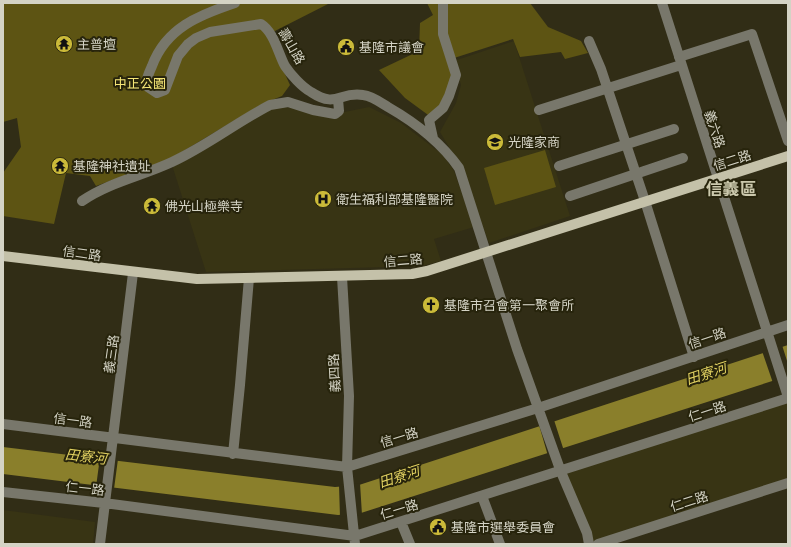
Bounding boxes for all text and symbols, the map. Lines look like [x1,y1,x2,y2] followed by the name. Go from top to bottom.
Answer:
[274,25,310,67] street label: 壽山路
[54,34,74,54] temple icon: 主普壇
[77,35,116,53] place label: 主普壇
[336,37,356,57] public building icon: 基隆市議會
[359,38,424,56] place label: 基隆市議會
[114,74,166,92] park label: 中正公園
[700,108,730,150] street label: 義六路
[485,132,505,152] school or university icon: 光隆家商
[508,133,560,151] place label: 光隆家商
[711,145,753,175] street label: 信二路
[50,156,70,176] temple icon: 基隆神社遺址
[73,157,151,175] place label: 基隆神社遺址
[706,177,757,200] district label: 信義區
[313,189,333,209] hospital icon: 衛生福利部基隆醫院
[336,190,453,208] place label: 衛生福利部基隆醫院
[142,196,162,216] temple icon: 佛光山極樂寺
[165,197,243,215] place label: 佛光山極樂寺
[61,241,103,265] street label: 信二路
[383,249,423,271] street label: 信二路
[421,295,441,315] church icon: 基隆市召會第一聚會所
[444,296,574,314] place label: 基隆市召會第一聚會所
[686,323,728,353] street label: 信一路
[99,333,123,375] street label: 義三路
[324,353,344,393] street label: 義四路
[683,357,732,389] water label: 田寮河
[686,396,728,426] street label: 仁一路
[53,409,93,431] street label: 信一路
[378,423,420,451] street label: 信一路
[64,444,111,468] water label: 田寮河
[376,460,425,492] water label: 田寮河
[65,477,105,499] street label: 仁一路
[668,486,710,516] street label: 仁二路
[378,495,420,523] street label: 仁一路
[428,517,448,537] public building icon: 基隆市選舉委員會
[451,518,555,536] place label: 基隆市選舉委員會

